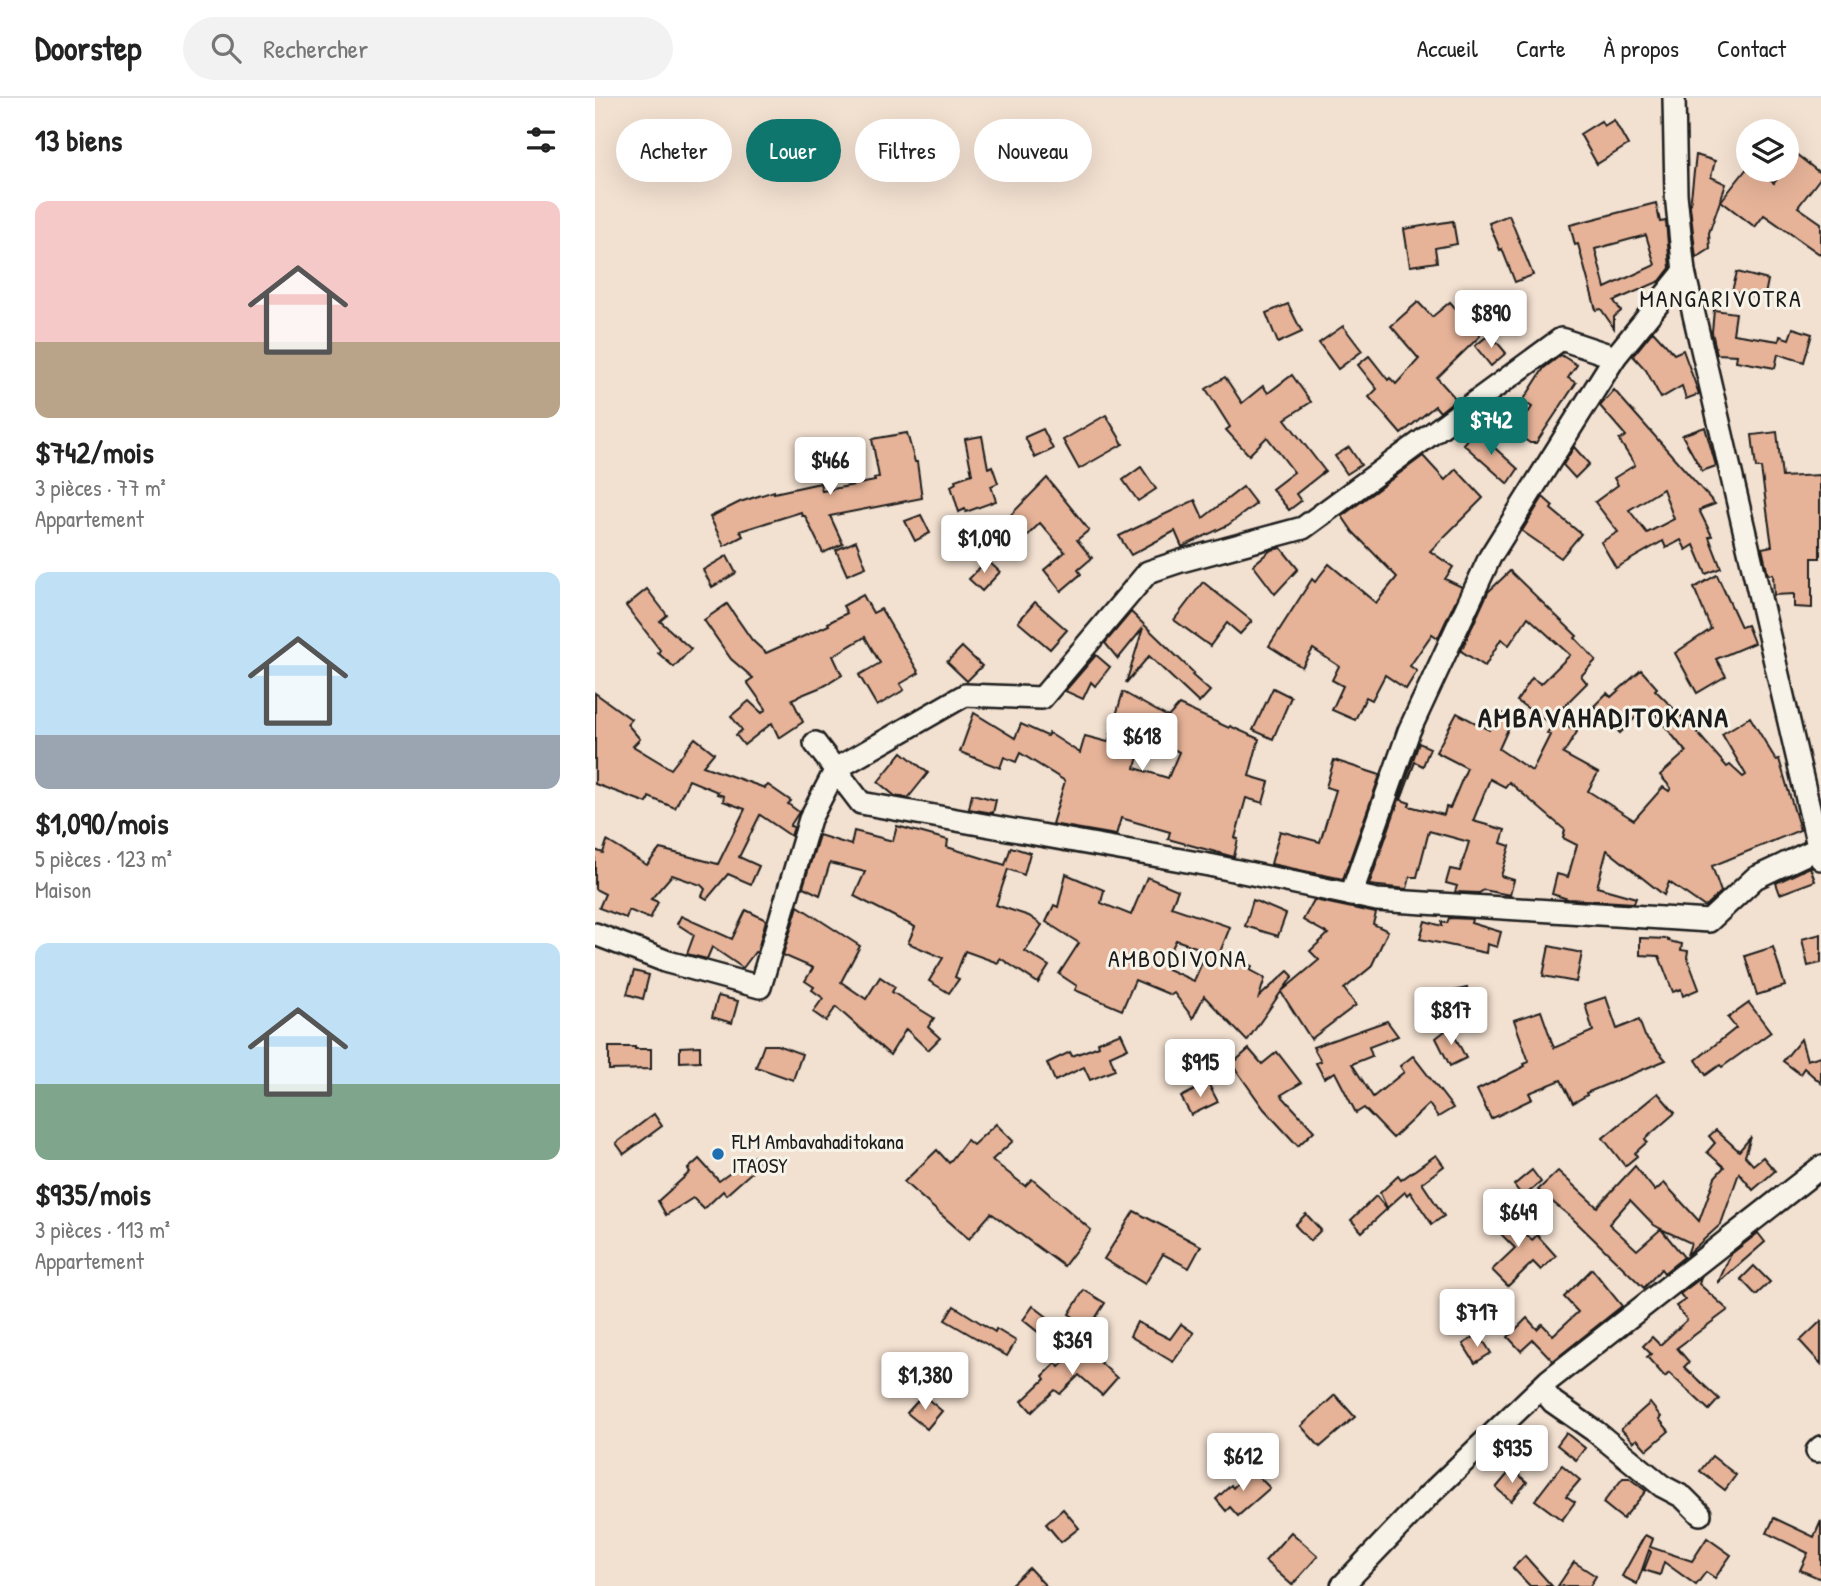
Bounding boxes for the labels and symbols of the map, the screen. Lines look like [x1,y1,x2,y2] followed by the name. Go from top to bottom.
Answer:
[1639,282,1803,314] district label: MANGARIVOTRA
[1450,290,1532,350] pin: $890
[1450,398,1532,457] pin: $742
[789,438,871,497] pin: $466
[927,516,1041,575] pin: $1,090
[1478,698,1730,736] district label: AMBAVAHADITOKANA
[1101,714,1183,773] pin: $618
[1108,942,1248,974] district label: AMBODIVONA
[1410,988,1492,1047] pin: $817
[1159,1040,1241,1099] pin: $915
[731,1127,903,1180] place label: FLM Ambavahaditokana ITAOSY
[710,1146,726,1162] marker: FLM Ambavahaditokana ITAOSY
[1477,1190,1559,1249] pin: $649
[1436,1290,1518,1349] pin: $717
[1031,1318,1113,1377] pin: $369
[868,1352,982,1412] pin: $1,380
[1471,1426,1553,1485] pin: $935
[1202,1434,1284,1493] pin: $612

